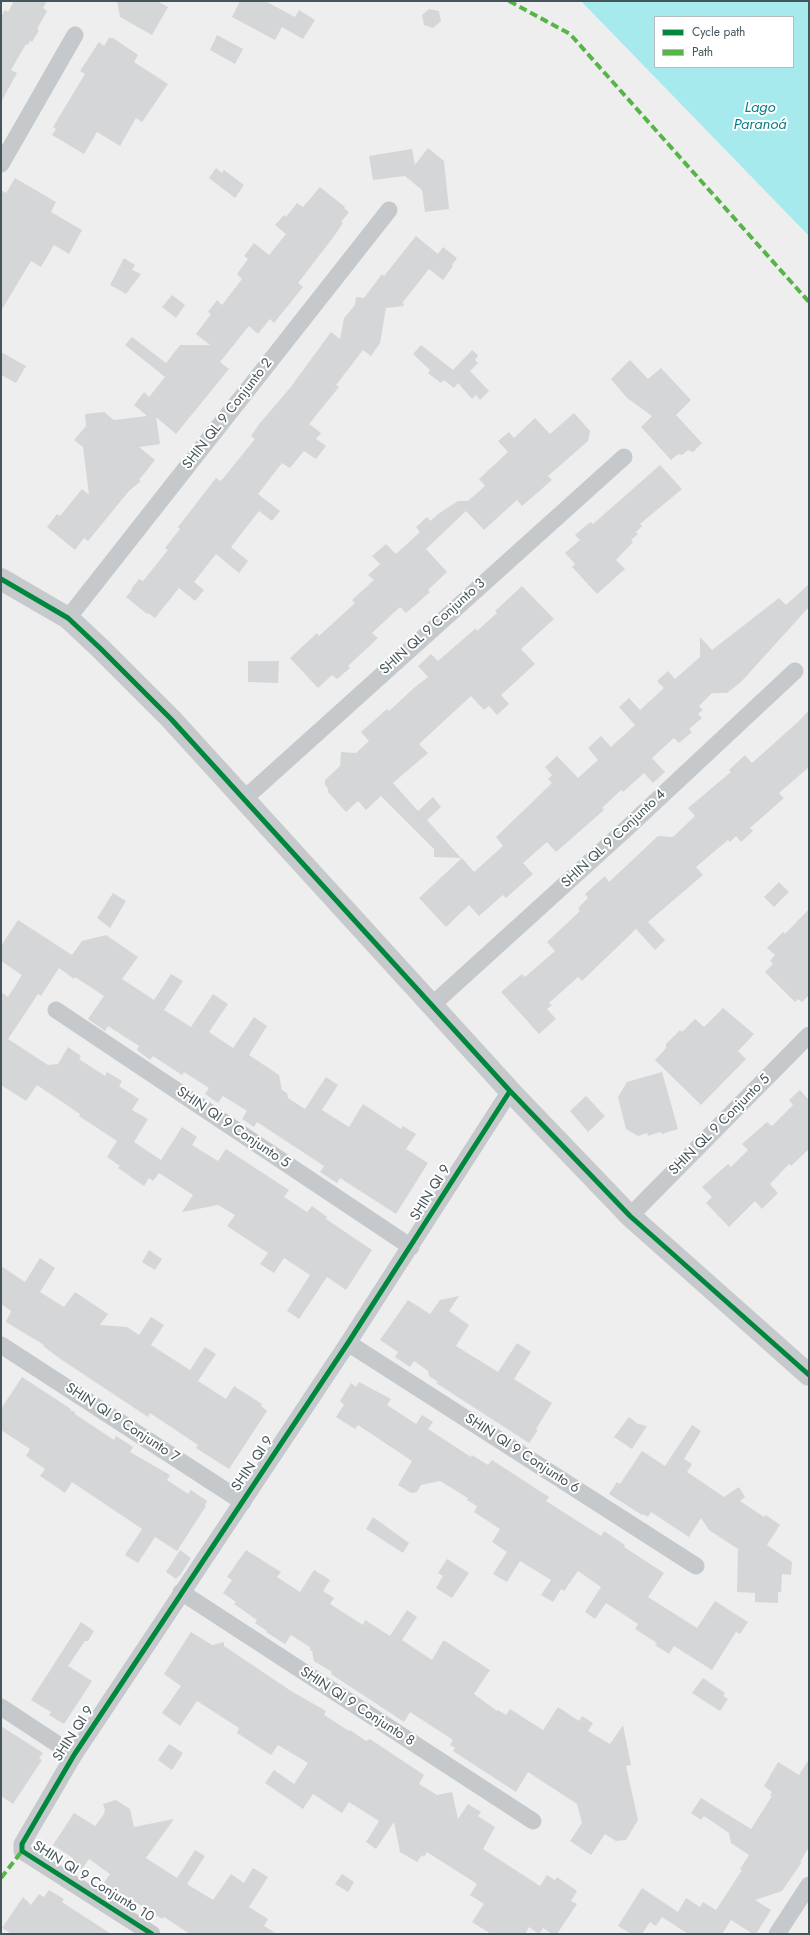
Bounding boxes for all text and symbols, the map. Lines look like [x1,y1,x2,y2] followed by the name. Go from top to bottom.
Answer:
[654,16,794,68] legend
[692,23,745,41] text: Cycle path
[692,43,713,61] text: Path
[734,99,786,134] water label: Lago Paranoá
[180,355,276,473] street label: SHIN QL 9 Conjunto 2
[377,575,489,679] street label: SHIN QL 9 Conjunto 3
[558,786,670,892] street label: SHIN QL 9 Conjunto 4
[666,1071,774,1179] street label: SHIN QL 9 Conjunto 5
[173,1084,293,1172] street label: SHIN QI 9 Conjunto 5
[407,1162,455,1224] street label: SHIN QI 9
[62,1380,182,1466] street label: SHIN QI 9 Conjunto 7
[462,1411,582,1497] street label: SHIN QI 9 Conjunto 6
[228,1433,278,1495] street label: SHIN QI 9
[297,1664,417,1750] street label: SHIN QI 9 Conjunto 8
[50,1703,98,1765] street label: SHIN QI 9
[29,1838,157,1926] street label: SHIN QI 9 Conjunto 10

